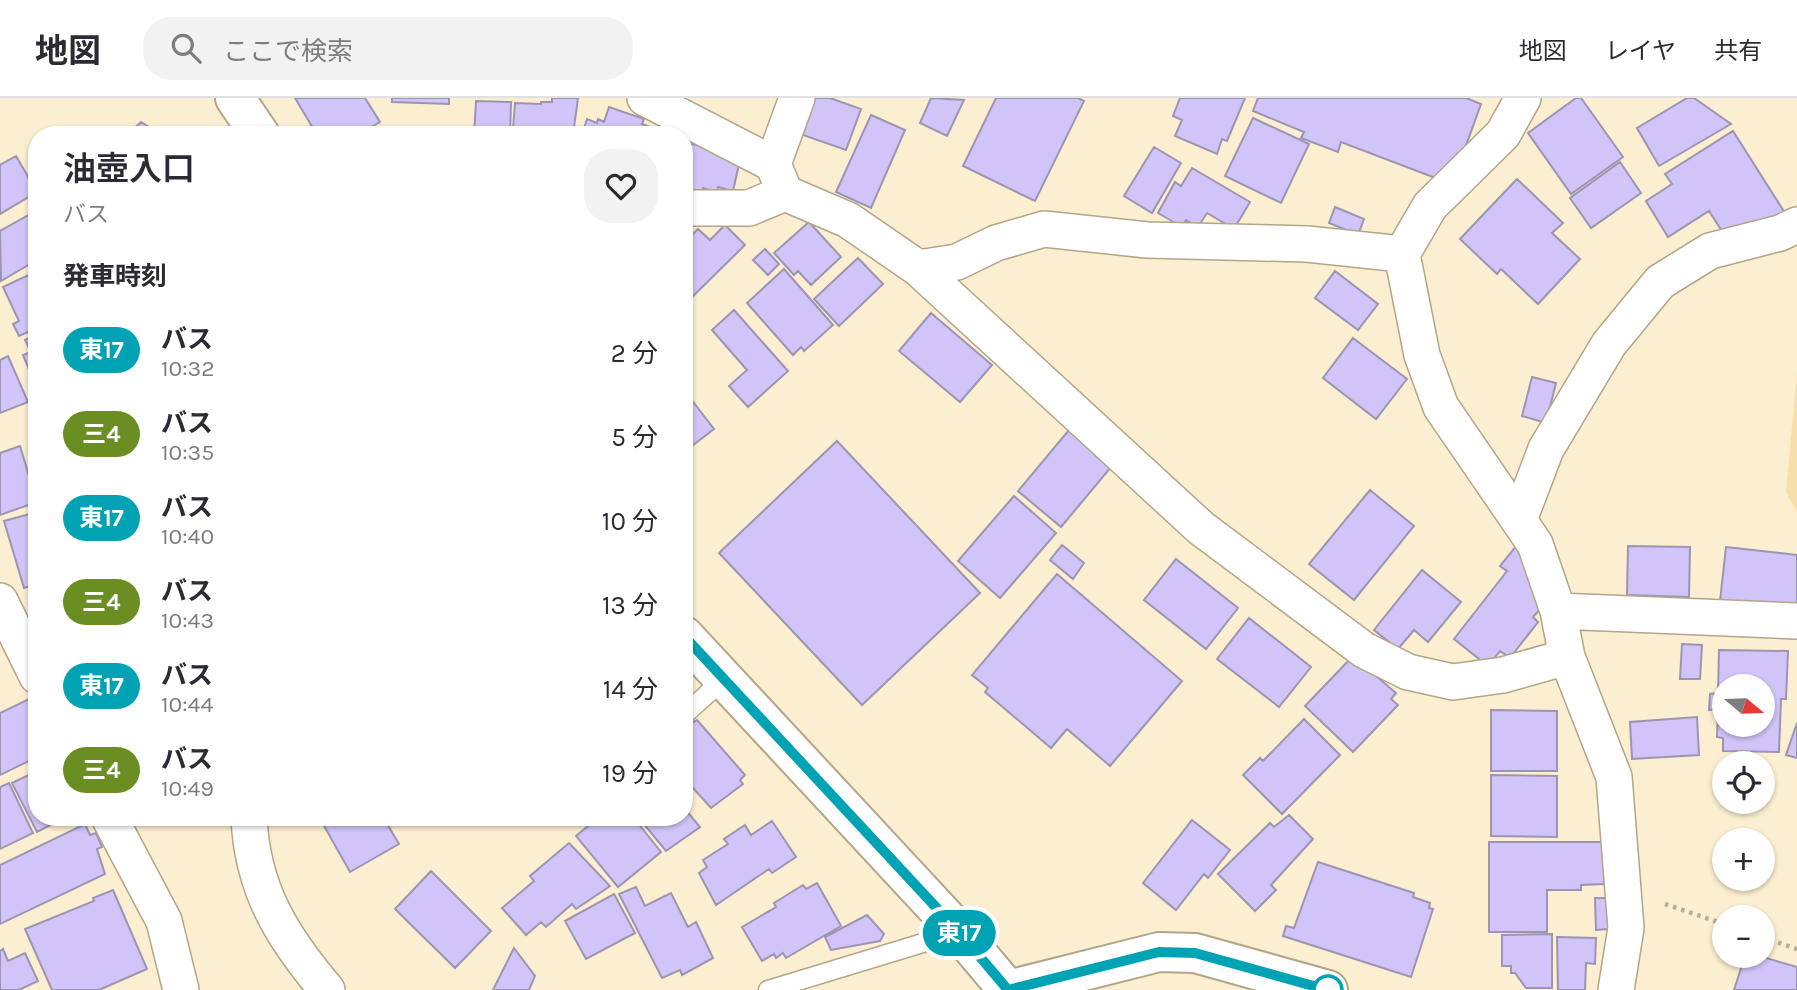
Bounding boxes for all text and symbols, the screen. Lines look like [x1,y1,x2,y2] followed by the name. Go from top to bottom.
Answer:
[143,17,633,80] search box
[167,29,205,67] icon: search
[35,32,101,70] text: 地図
[223,36,353,67] text: ここで検索
[1519,37,1567,65] text: 地図
[1605,37,1676,65] text: レイヤ
[1714,37,1762,65] text: 共有
[584,149,658,223] button: heart
[63,150,195,188] text: 油壺入口
[63,201,109,228] text: バス
[63,261,167,292] text: 発車時刻
[161,324,213,355] text: バス
[79,336,124,364] text: 東17
[611,338,658,369] text: 2 分
[161,355,214,382] text: 10:32
[161,408,213,439] text: バス
[82,420,121,448] text: 三4
[611,422,658,453] text: 5 分
[161,439,214,466] text: 10:35
[161,492,213,523] text: バス
[79,504,124,532] text: 東17
[602,506,658,537] text: 10 分
[161,523,214,550] text: 10:40
[161,576,213,607] text: バス
[82,588,121,616] text: 三4
[602,590,658,621] text: 13 分
[161,607,214,634] text: 10:43
[161,660,213,691] text: バス
[79,672,124,700] text: 東17
[603,674,658,705] text: 14 分
[1712,674,1774,737] north arrow
[1712,674,1775,968] map controls
[161,691,213,718] text: 10:44
[161,744,213,775] text: バス
[1712,751,1775,814] button: locate
[82,756,121,784] text: 三4
[602,758,658,789] text: 19 分
[161,775,214,802] text: 10:49
[1712,828,1775,891] button: +
[1712,905,1775,968] button: −
[919,910,999,956] line badge: 東17
[937,919,981,947] text: 東17
[1313,975,1343,990] unlabelled marker

